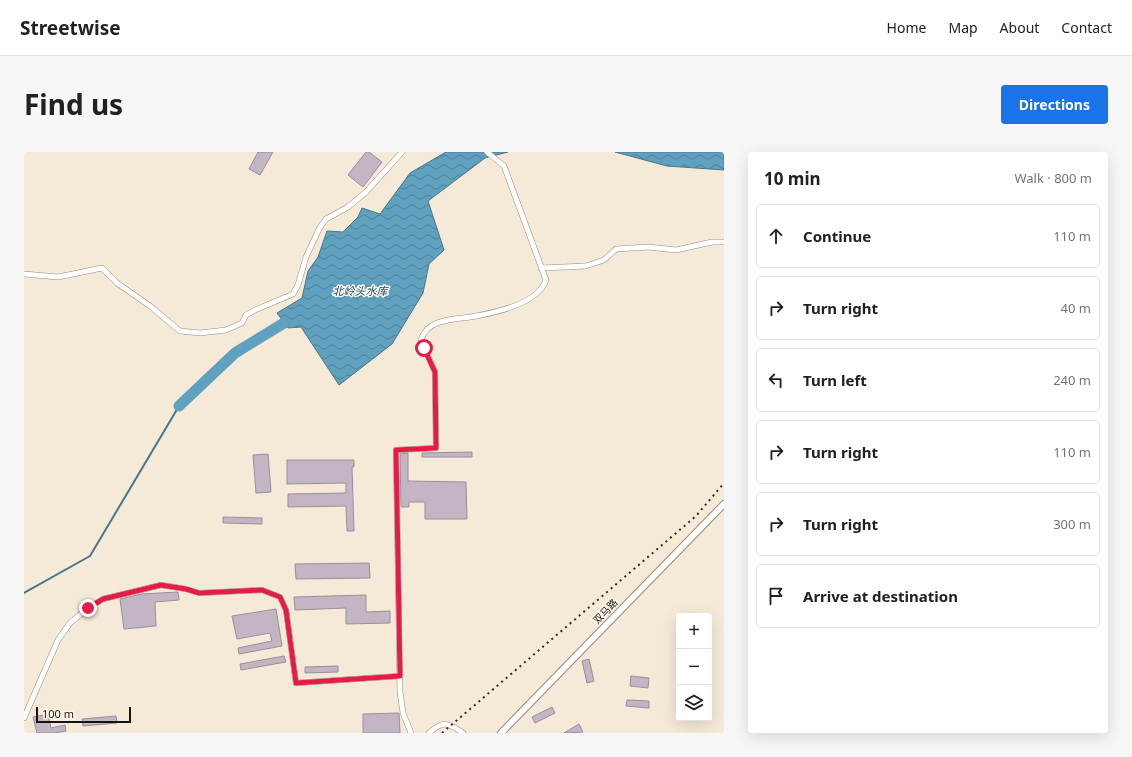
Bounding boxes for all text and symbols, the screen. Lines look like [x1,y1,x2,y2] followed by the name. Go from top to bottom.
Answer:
[20,15,121,41] text: Streetwise
[887,18,926,37] text: Home
[948,18,978,37] text: Map
[1000,18,1039,37] text: About
[1061,18,1112,37] text: Contact
[24,85,123,123] text: Find us
[1001,85,1108,124] button: Directions
[764,167,821,190] text: 10 min
[1014,169,1092,187] text: Walk · 800 m
[765,225,787,247] icon: ahead
[803,226,871,246] text: Continue
[1053,227,1091,245] text: 110 m
[333,283,389,298] water label: 北岭头水库
[765,297,787,319] icon: right
[803,298,878,318] text: Turn right
[1061,299,1091,317] text: 40 m
[415,339,433,357] route start
[765,369,787,391] icon: left
[803,370,867,390] text: Turn left
[1053,371,1091,389] text: 240 m
[765,441,787,463] icon: right
[803,442,878,462] text: Turn right
[1053,443,1091,461] text: 110 m
[765,513,787,535] icon: right
[803,514,878,534] text: Turn right
[1053,515,1091,533] text: 300 m
[765,585,787,607] icon: arrive
[803,586,958,606] text: Arrive at destination
[590,595,620,627] street label: 双马路
[79,599,97,617] route end
[676,613,712,721] map controls
[676,613,712,649] button: +
[676,649,712,685] button: −
[676,685,712,721] button: layers
[36,705,131,724] scale bar
[42,706,74,721] text: 100 m

